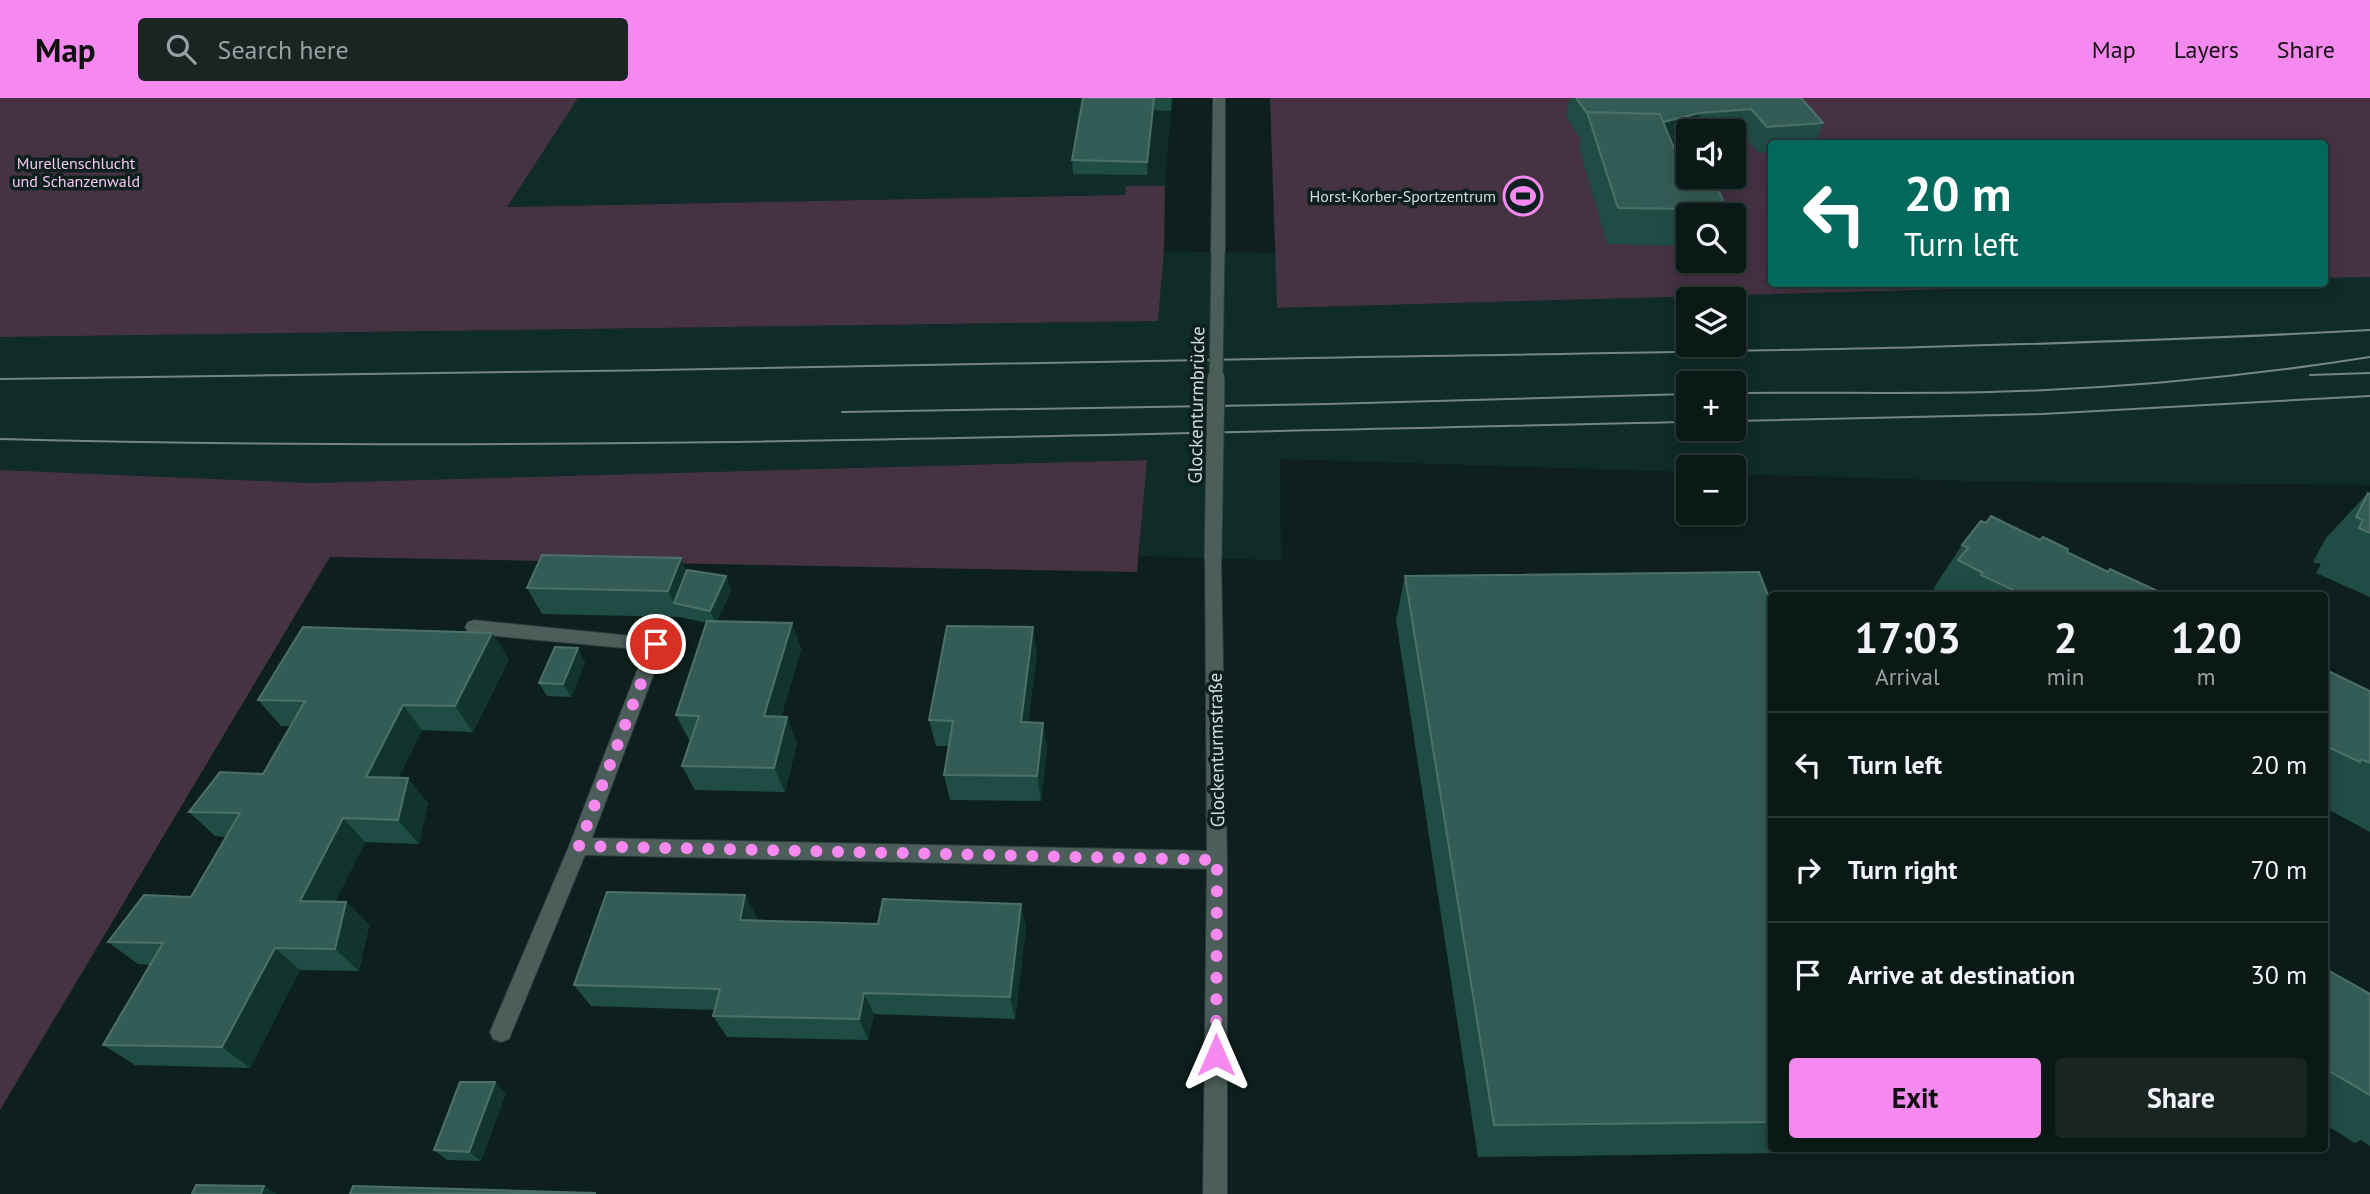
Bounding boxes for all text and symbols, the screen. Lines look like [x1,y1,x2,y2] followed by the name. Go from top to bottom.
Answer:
[138,18,628,81] search box
[35,28,96,71] text: Map
[162,30,200,68] icon: search
[218,33,349,66] text: Search here
[2092,34,2136,65] text: Map
[2174,34,2239,65] text: Layers
[2277,34,2335,65] text: Share
[1676,119,1746,525] map controls
[1676,119,1746,189] button: sound
[12,153,140,191] park label: Murellenschlucht und Schanzenwald
[1904,161,2011,225] text: 20 m
[1789,168,1880,259] icon: left
[1502,175,1544,217] sports icon: Horst-Korber-Sportzentrum
[1310,186,1496,206] place label: Horst-Korber-Sportzentrum
[1676,203,1746,273] button: search
[1904,223,2019,265] text: Turn left
[1676,287,1746,357] button: layers
[1183,326,1209,484] street label: Glockenturmbrücke
[1676,371,1746,441] button: +
[1676,455,1746,525] button: −
[1854,610,1961,665] text: 17:03
[2054,610,2077,665] text: 2
[2170,610,2242,665] text: 120
[626,614,686,674] pin
[637,625,675,663] icon: arrive
[1875,662,1940,691] text: Arrival
[2047,662,2084,691] text: min
[2197,662,2215,691] text: m
[1203,672,1229,828] street label: Glockenturmstraße
[1789,746,1827,784] icon: left
[1848,748,1942,781] text: Turn left
[2251,748,2307,781] text: 20 m
[1789,851,1827,889] icon: right
[1848,853,1957,886] text: Turn right
[2251,853,2307,886] text: 70 m
[1789,956,1827,994] icon: arrive
[1848,958,2075,991] text: Arrive at destination
[2251,958,2307,991] text: 30 m
[1179,1018,1253,1092] position arrow
[1789,1058,2041,1138] button: Exit
[2055,1058,2307,1138] button: Share

